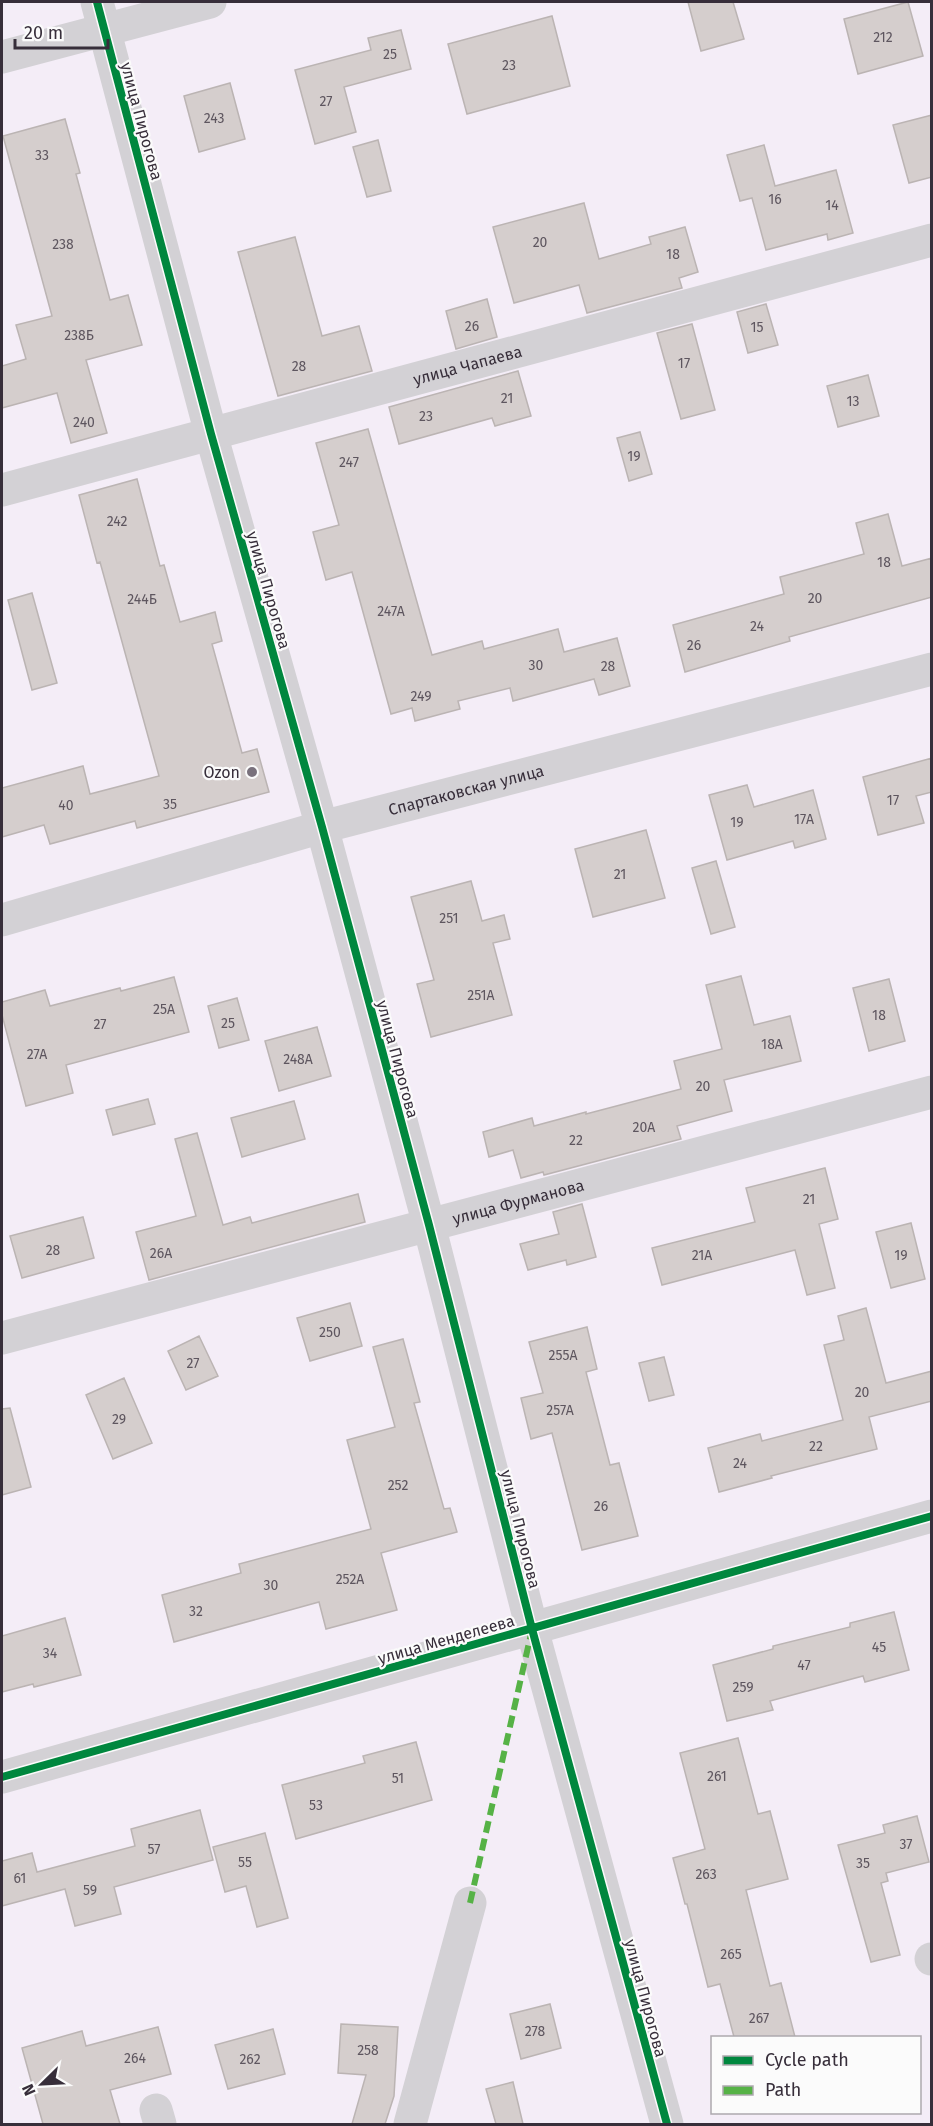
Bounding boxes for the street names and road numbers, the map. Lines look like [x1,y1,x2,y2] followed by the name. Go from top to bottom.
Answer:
[117,60,166,182] street label: улица Пирогова
[411,342,524,389] street label: улица Чапаева
[243,529,294,651] street label: улица Пирогова
[386,761,546,819] street label: Спартаковская улица
[373,998,422,1120] street label: улица Пирогова
[451,1175,586,1228] street label: улица Фурманова
[497,1468,544,1590] street label: улица Пирогова
[376,1611,517,1668] street label: улица Менделеева
[621,1937,670,2059] street label: улица Пирогова

